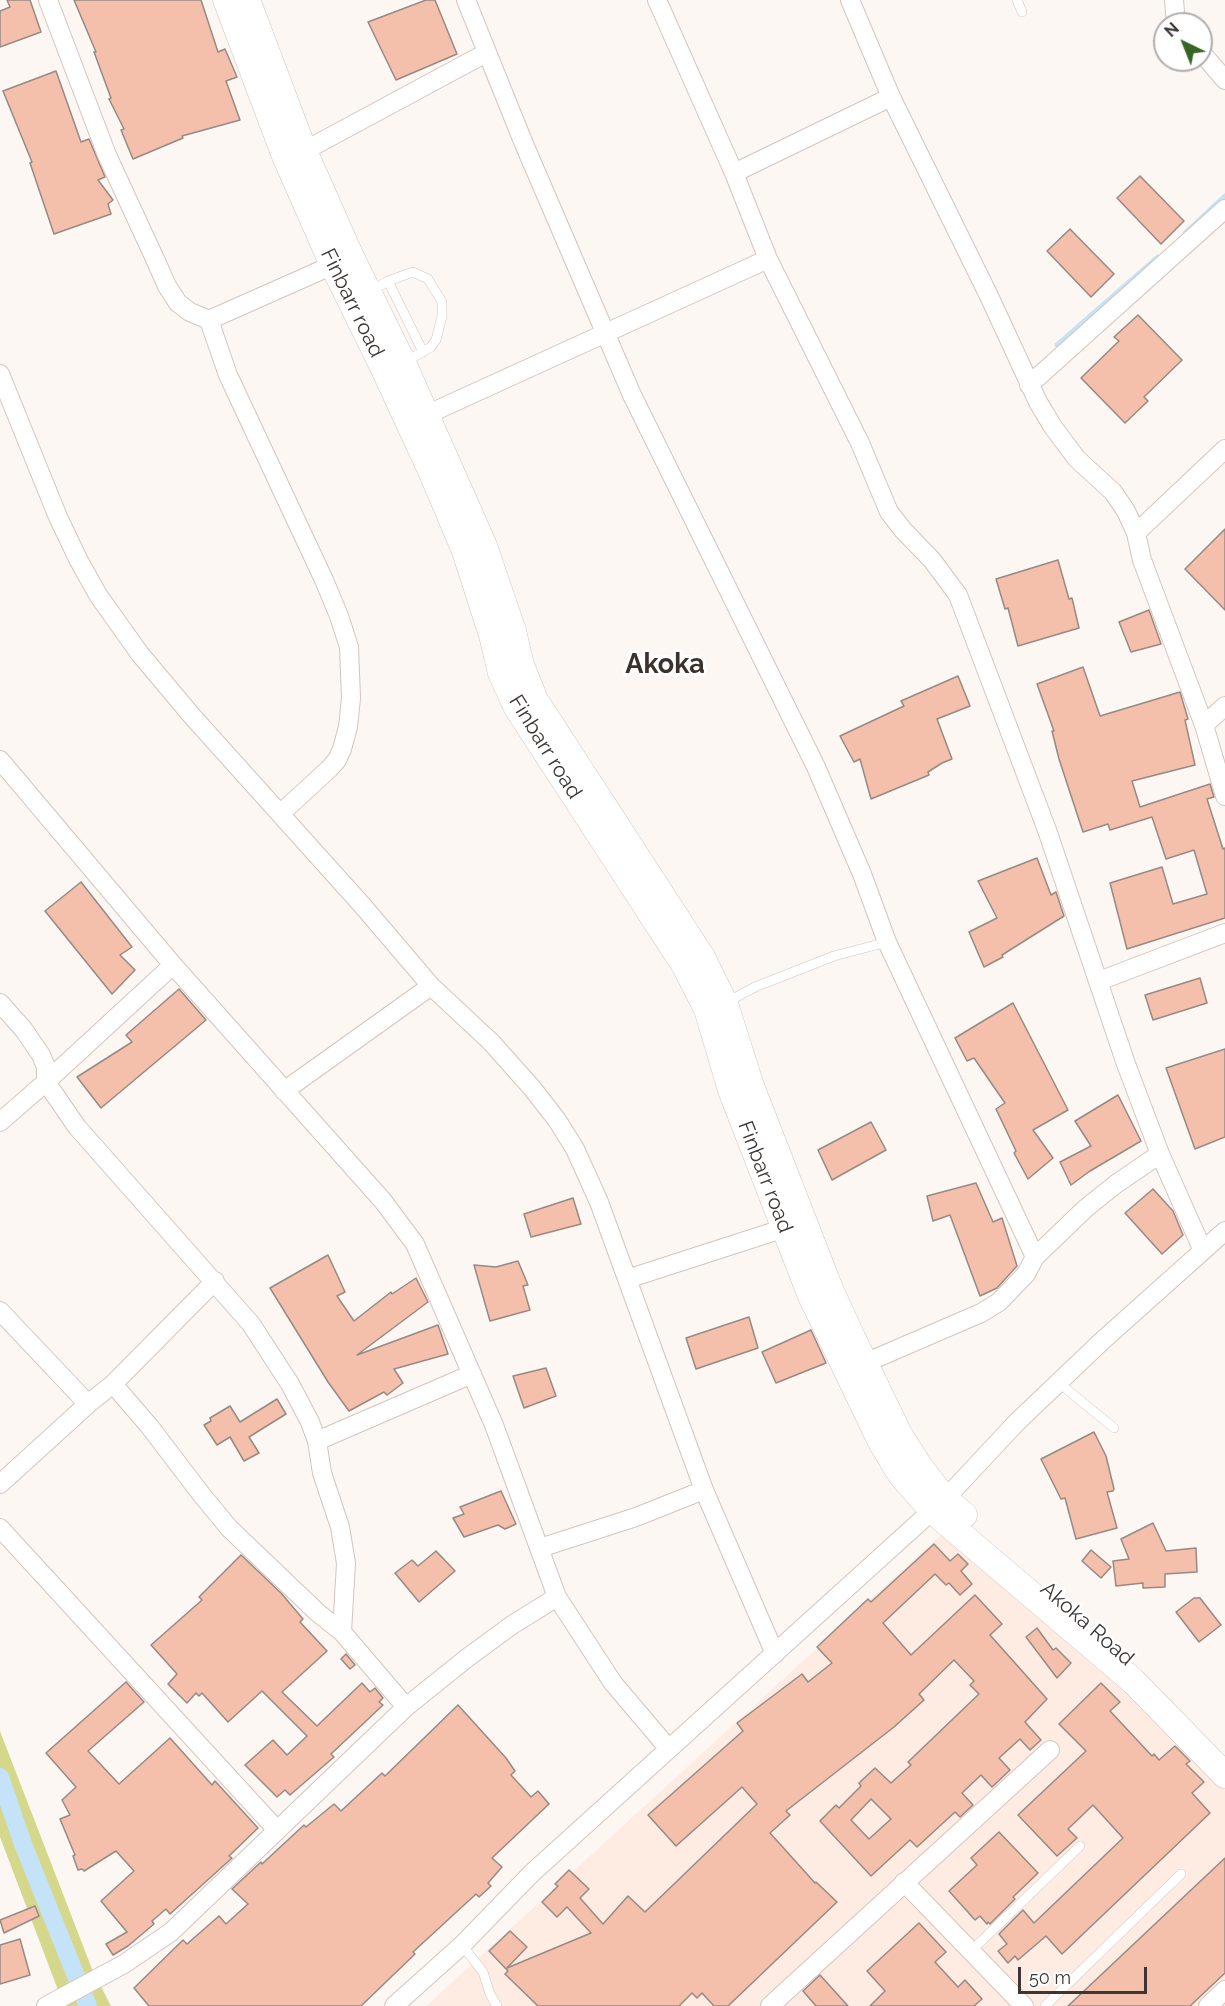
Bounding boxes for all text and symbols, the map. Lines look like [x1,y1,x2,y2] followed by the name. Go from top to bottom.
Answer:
[1153,12,1213,72] north arrow
[1161,19,1183,41] text: N
[315,245,389,361] street label: Finbarr road
[625,649,705,681] district label: Akoka
[503,690,587,804] street label: Finbarr road
[732,1118,798,1236] street label: Finbarr road
[1035,1577,1139,1671] street label: Akoka Road
[1021,1955,1150,1993] scale bar
[1029,1967,1071,1988] text: 50 m

